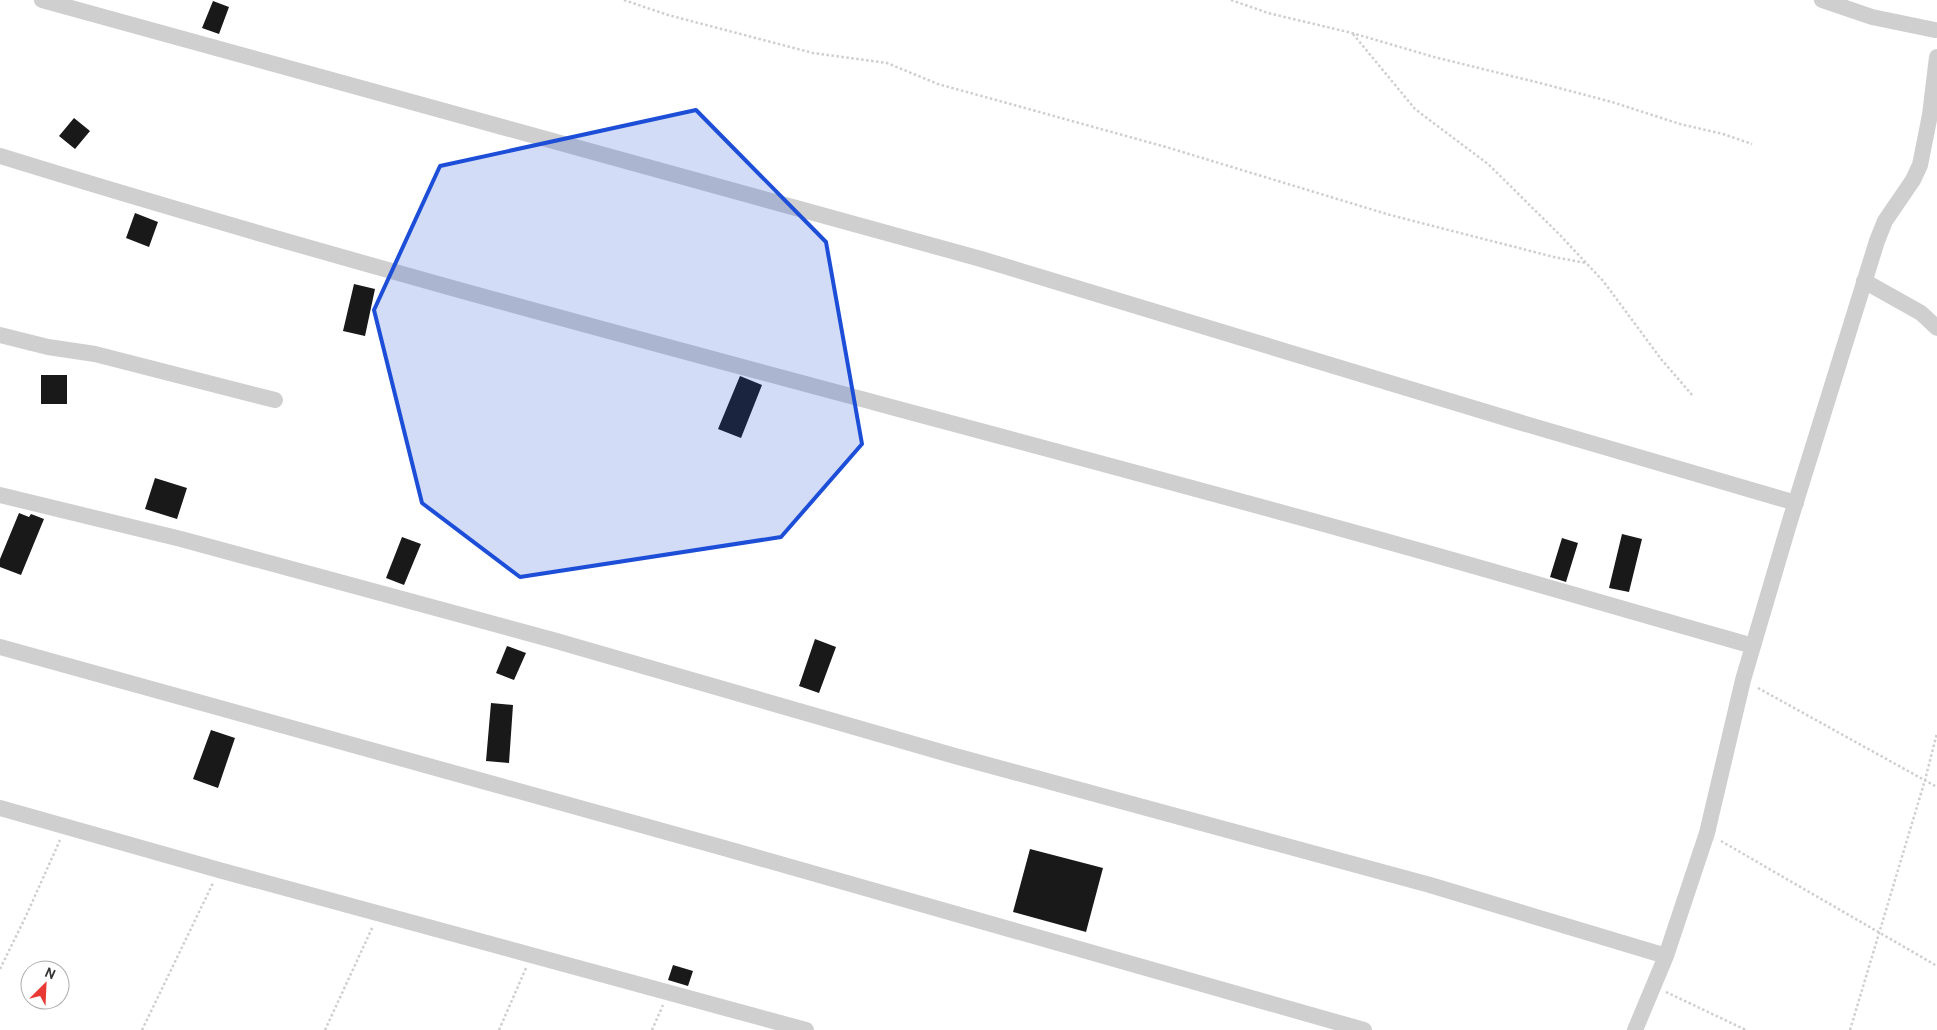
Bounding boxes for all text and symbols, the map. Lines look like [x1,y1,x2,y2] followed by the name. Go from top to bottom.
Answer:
[20,960,70,1010] north arrow
[42,963,58,983] text: N

